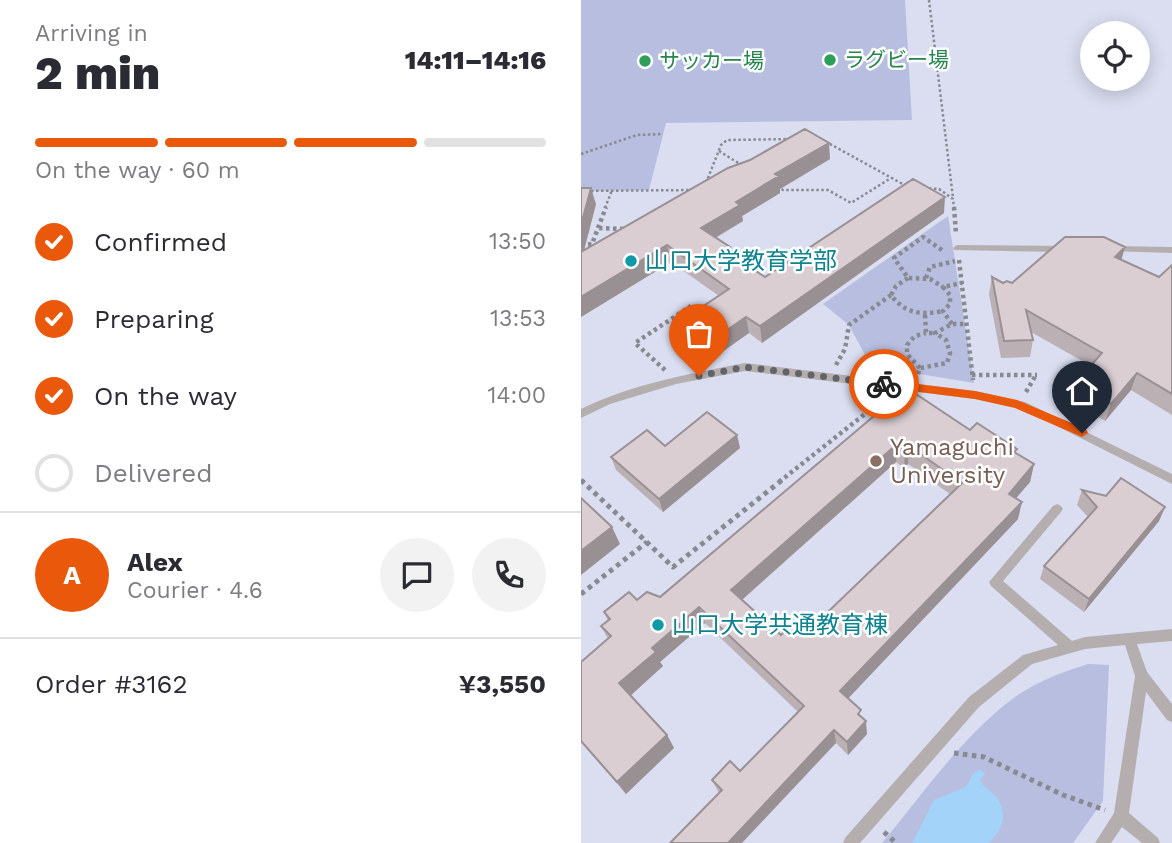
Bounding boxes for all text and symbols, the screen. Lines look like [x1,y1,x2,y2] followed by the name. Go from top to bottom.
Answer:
[35,20,148,47] text: Arriving in
[1080,21,1150,91] map controls
[1080,21,1150,91] button: locate
[405,45,546,75] text: 14:11–14:16
[35,46,160,100] text: 2 min
[844,47,949,72] place label: ラグビー場
[659,48,764,73] place label: サッカー場
[822,52,838,68] marker: ラグビー場
[637,53,653,69] marker: サッカー場
[35,157,240,184] text: On the way · 60 m
[35,223,73,261] icon: check
[94,227,227,257] text: Confirmed
[489,228,546,255] text: 13:50
[645,247,837,275] place label: 山口大学教育学部
[623,253,639,269] marker: 山口大学教育学部
[35,300,73,338] icon: check
[94,304,214,334] text: Preparing
[669,304,729,376] pin
[490,305,546,332] text: 13:53
[680,315,718,353] icon: bag
[849,349,919,419] courier
[1052,361,1112,433] pin
[865,365,903,403] icon: bike
[1063,372,1101,410] icon: home
[35,377,73,415] icon: check
[94,381,237,411] text: On the way
[488,382,546,409] text: 14:00
[890,433,1014,489] place label: Yamaguchi University
[868,453,884,469] marker: Yamaguchi University
[94,458,213,488] text: Delivered
[380,538,454,612] button: chat
[472,538,546,612] button: phone
[127,547,183,577] text: Alex
[63,560,81,590] text: A
[127,577,263,604] text: Courier · 4.6
[672,611,888,639] place label: 山口大学共通教育棟
[650,617,666,633] marker: 山口大学共通教育棟
[35,669,188,699] text: Order #3162
[459,669,546,699] text: ¥3,550

